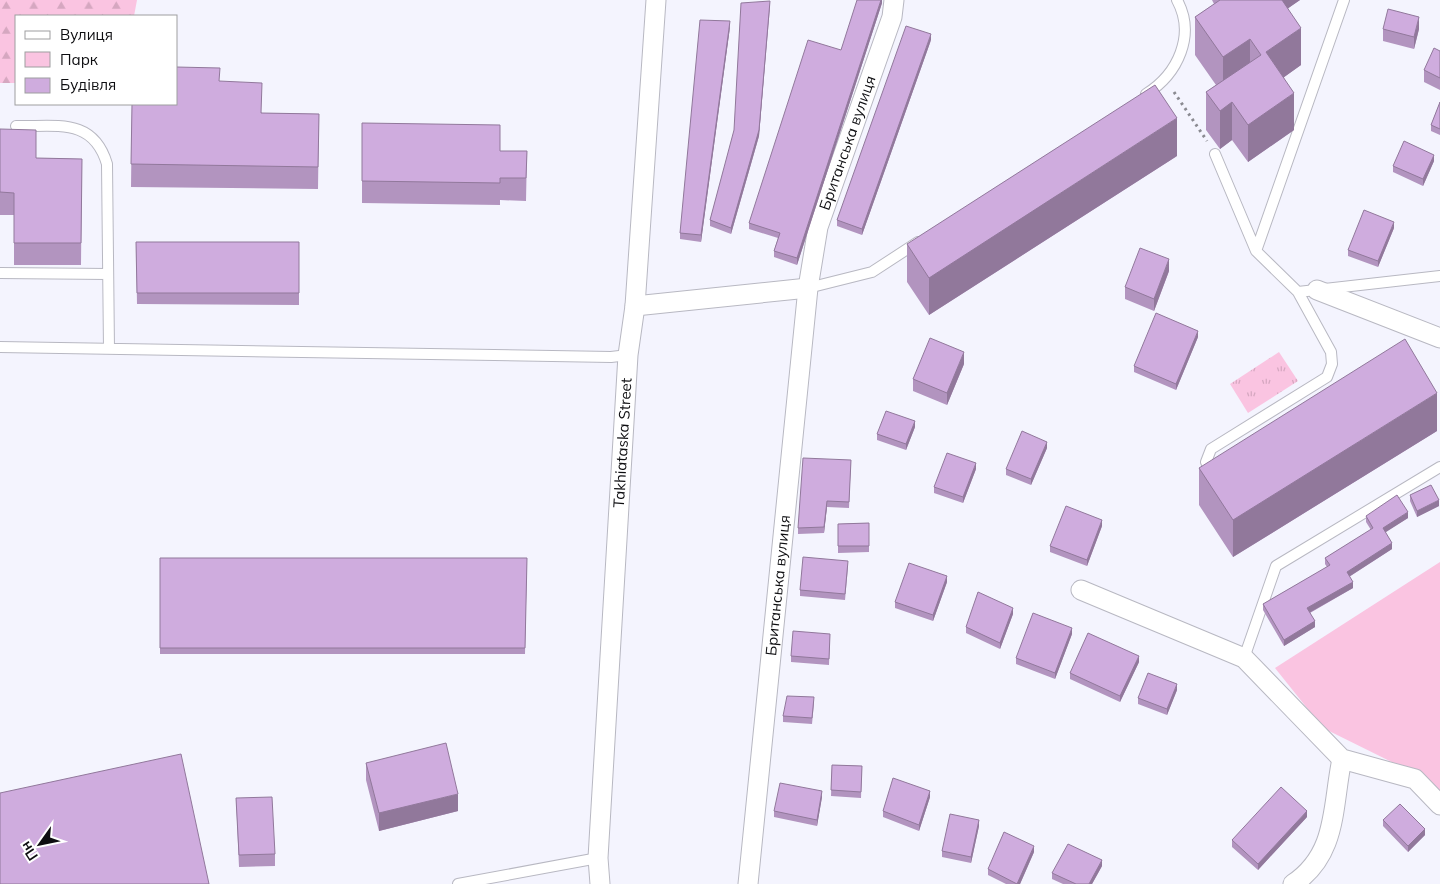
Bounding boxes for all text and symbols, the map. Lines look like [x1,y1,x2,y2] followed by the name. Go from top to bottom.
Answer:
[15,15,178,105] legend
[60,25,113,44] text: Вулиця
[60,50,99,69] text: Парк
[815,73,880,213] street label: Британська вулиця
[60,75,116,94] text: Будівля
[609,377,636,508] street label: Takhiataska Street
[761,514,794,657] street label: Британська вулиця
[15,819,65,869] north arrow
[16,838,42,864] text: Пн

